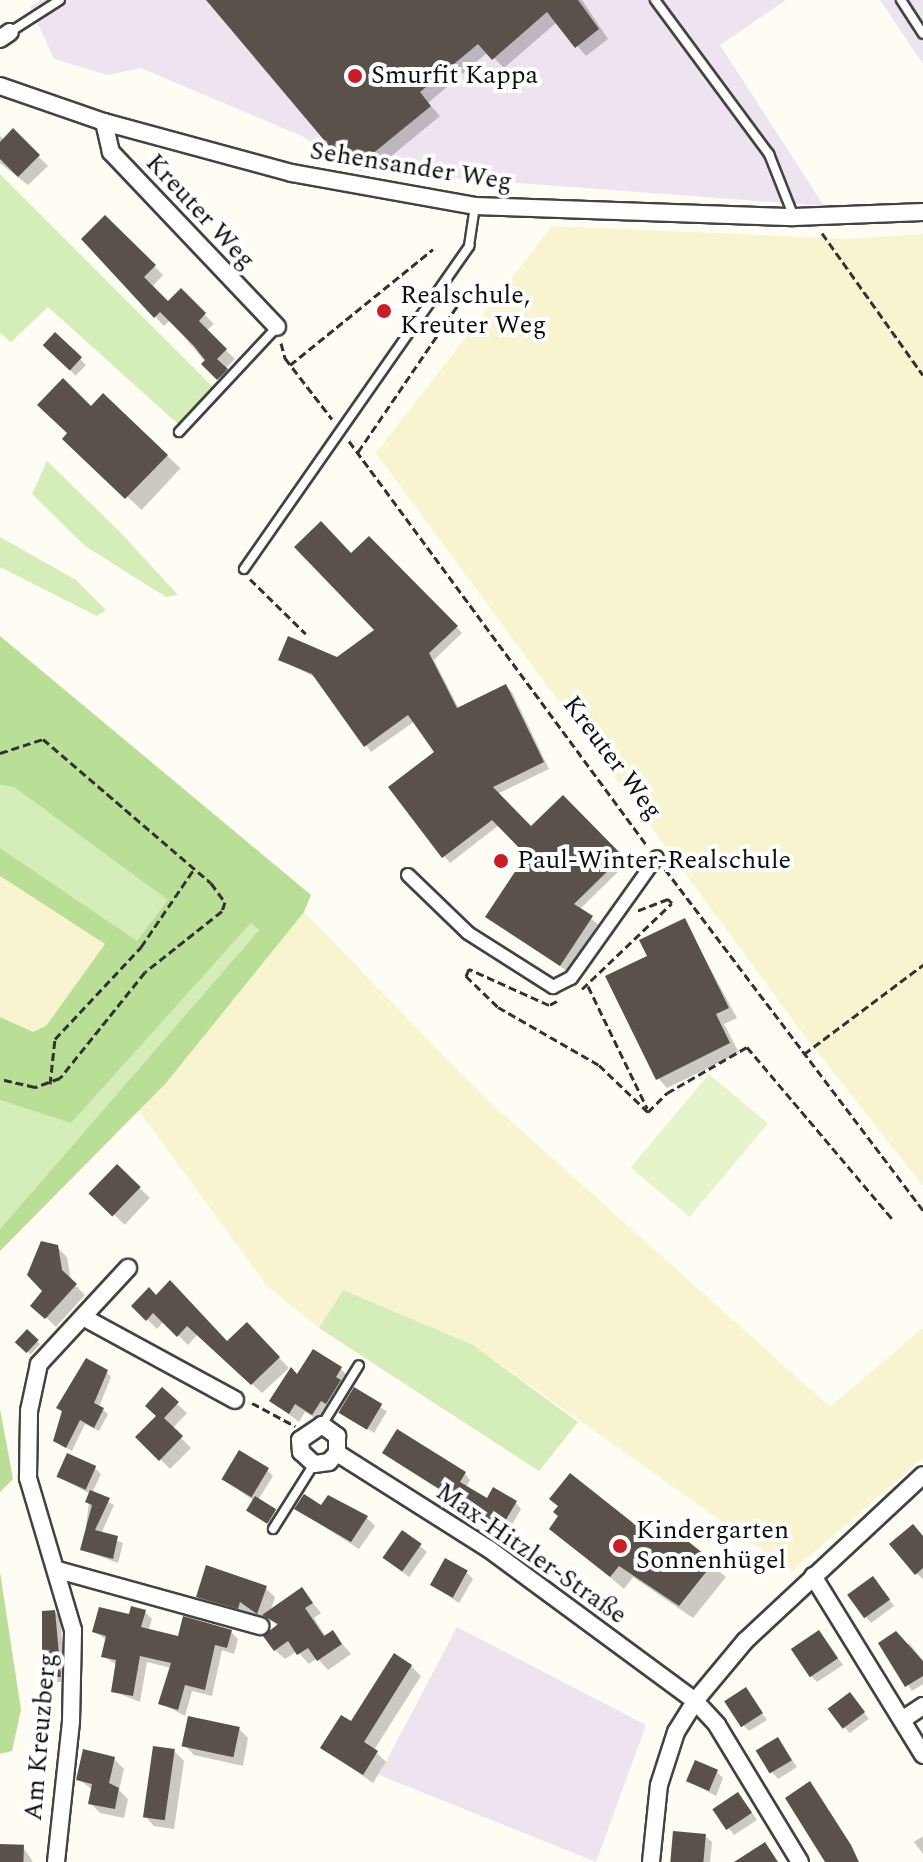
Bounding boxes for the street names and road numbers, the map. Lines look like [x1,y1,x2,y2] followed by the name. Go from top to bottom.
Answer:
[308,136,514,198] street label: Sehensander Weg
[139,148,261,276] street label: Kreuter Weg
[555,690,669,826] street label: Kreuter Weg
[430,1476,632,1632] street label: Max-Hitzler-Straße
[18,1652,64,1822] street label: Am Kreuzberg

